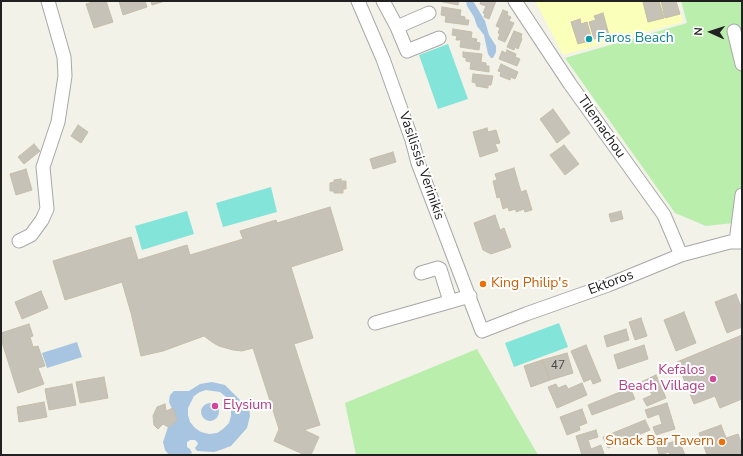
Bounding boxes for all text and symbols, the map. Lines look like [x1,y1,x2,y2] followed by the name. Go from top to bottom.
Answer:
[691,12,731,52] north arrow
[691,27,706,36] text: N
[597,31,674,47] place label: Faros Beach
[584,34,594,44] marker: Faros Beach
[573,92,629,162] street label: Tilemachou
[395,110,447,222] street label: Vasilissis Verinikis
[586,267,636,299] street label: Ektoros
[491,276,568,292] place label: King Philip's
[478,279,488,289] marker: King Philip's
[551,359,565,373] house number: 47
[618,363,705,396] place label: Kefalos Beach Village
[708,374,718,384] marker: Kefalos Beach Village
[223,398,272,414] place label: Elysium
[210,401,220,411] marker: Elysium
[605,434,714,450] place label: Snack Bar Tavern
[717,437,727,447] marker: Snack Bar Tavern

